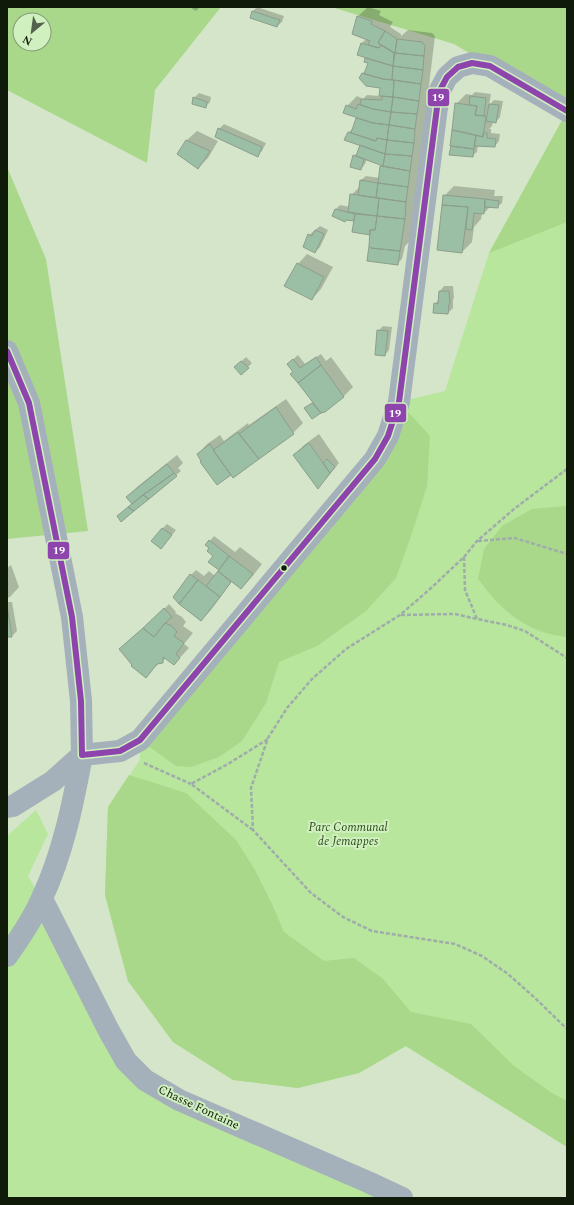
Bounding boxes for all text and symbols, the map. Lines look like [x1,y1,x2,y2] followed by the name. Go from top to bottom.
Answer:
[12,12,52,52] north arrow
[19,31,35,50] text: N
[427,88,450,107] line badge: 19
[432,89,444,106] text: 19
[384,403,407,423] line badge: 19
[389,405,401,422] text: 19
[47,541,70,560] line badge: 19
[53,542,65,559] text: 19
[279,563,289,573] unlabelled marker
[308,818,388,851] park label: Parc Communal de Jemappes
[155,1080,243,1135] street label: Chasse Fontaine

